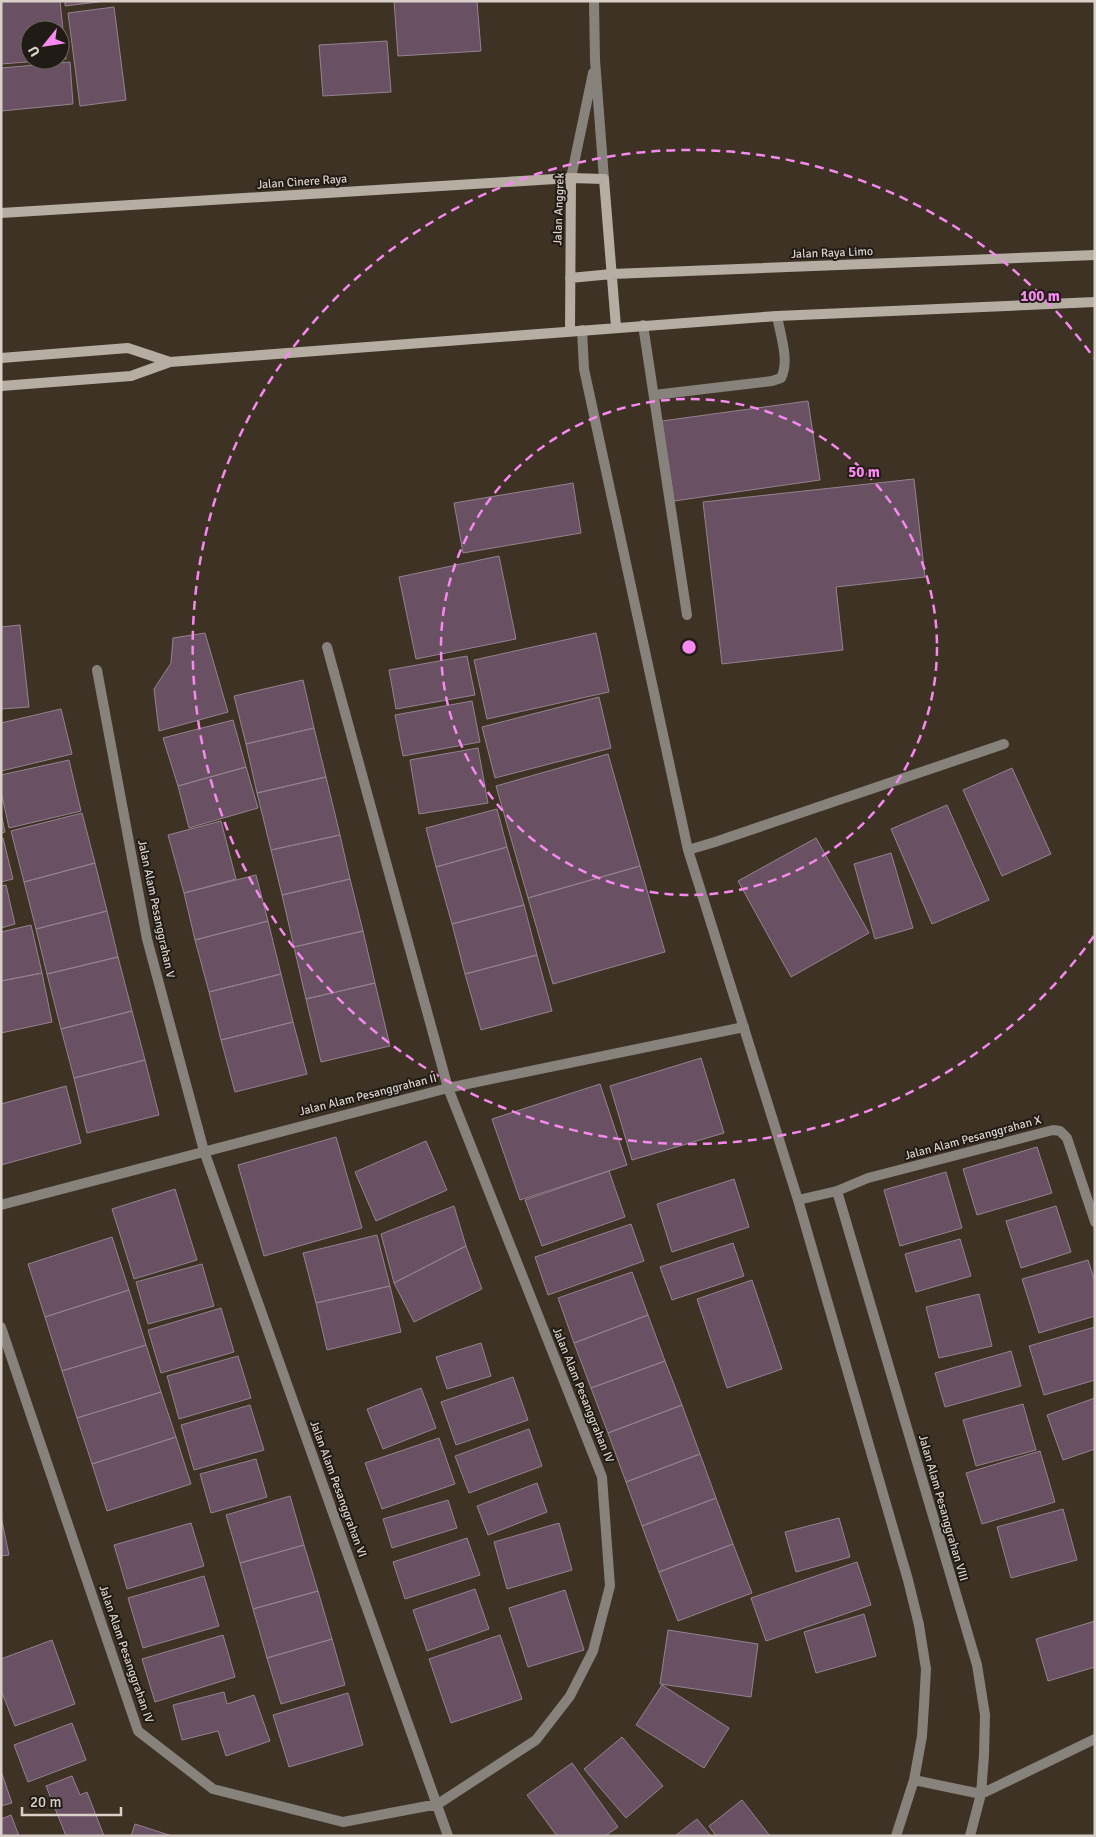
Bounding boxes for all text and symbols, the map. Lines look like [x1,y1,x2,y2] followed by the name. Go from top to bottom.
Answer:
[20,20,70,70] north arrow
[24,43,44,60] text: U
[256,171,348,193] street label: Jalan Cinere Raya
[550,172,568,246] street label: Jalan Anggrek
[791,244,873,262] street label: Jalan Raya Limo
[1020,287,1060,305] text: 100 m
[848,463,880,481] text: 50 m
[680,638,698,656] centre of rings
[134,838,178,980] street label: Jalan Alam Pesanggrahan V
[298,1071,438,1119] street label: Jalan Alam Pesanggrahan II
[903,1112,1043,1164] street label: Jalan Alam Pesanggrahan X
[549,1325,617,1465] street label: Jalan Alam Pesanggrahan IV
[306,1418,370,1560] street label: Jalan Alam Pesanggrahan VI
[915,1433,971,1583] street label: Jalan Alam Pesanggrahan VIII
[95,1583,157,1725] street label: Jalan Alam Pesanggrahan IV
[22,1784,121,1816] scale bar
[30,1793,61,1811] text: 20 m

